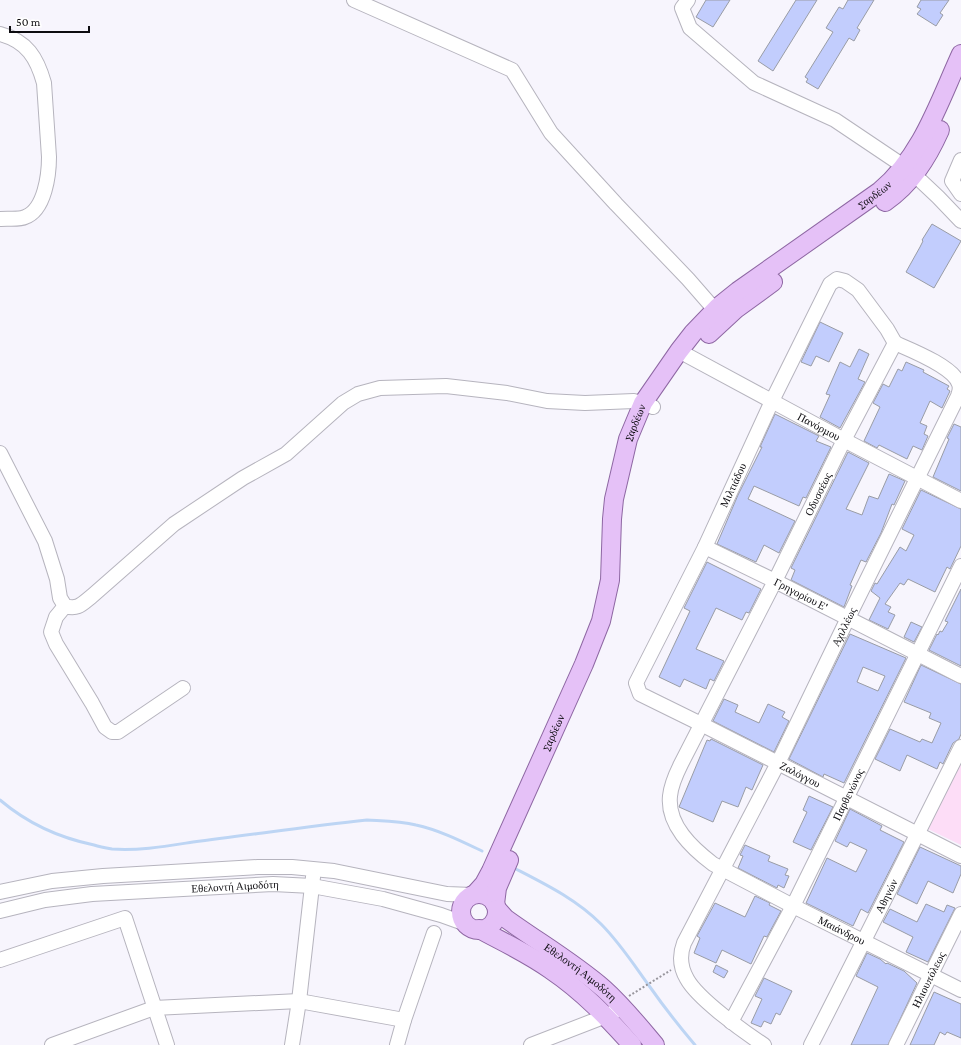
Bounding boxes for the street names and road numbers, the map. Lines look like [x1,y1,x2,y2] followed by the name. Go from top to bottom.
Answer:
[855,178,894,211] street label: Σαρδέων
[622,402,648,443] street label: Σαρδέων
[796,410,843,443] street label: Πανόρμου
[718,461,749,509] street label: Μιλτιάδου
[802,470,834,518] street label: Οδυσσέως
[772,576,830,613] street label: Γρηγορίου Ε'
[829,605,859,648] street label: Αχιλλέως
[540,712,567,753] street label: Σαρδέων
[778,759,823,790] street label: Ζαλόγγου
[830,766,866,822] street label: Παρθενώνος
[873,877,900,915] street label: Αθηνών
[191,878,280,895] street label: Εθελοντή Αιμοδότη
[816,914,867,947] street label: Μαιάνδρου
[542,941,619,1004] street label: Εθελοντή Αιμοδότη
[910,949,948,1010] street label: Ηλιουπόλεως

